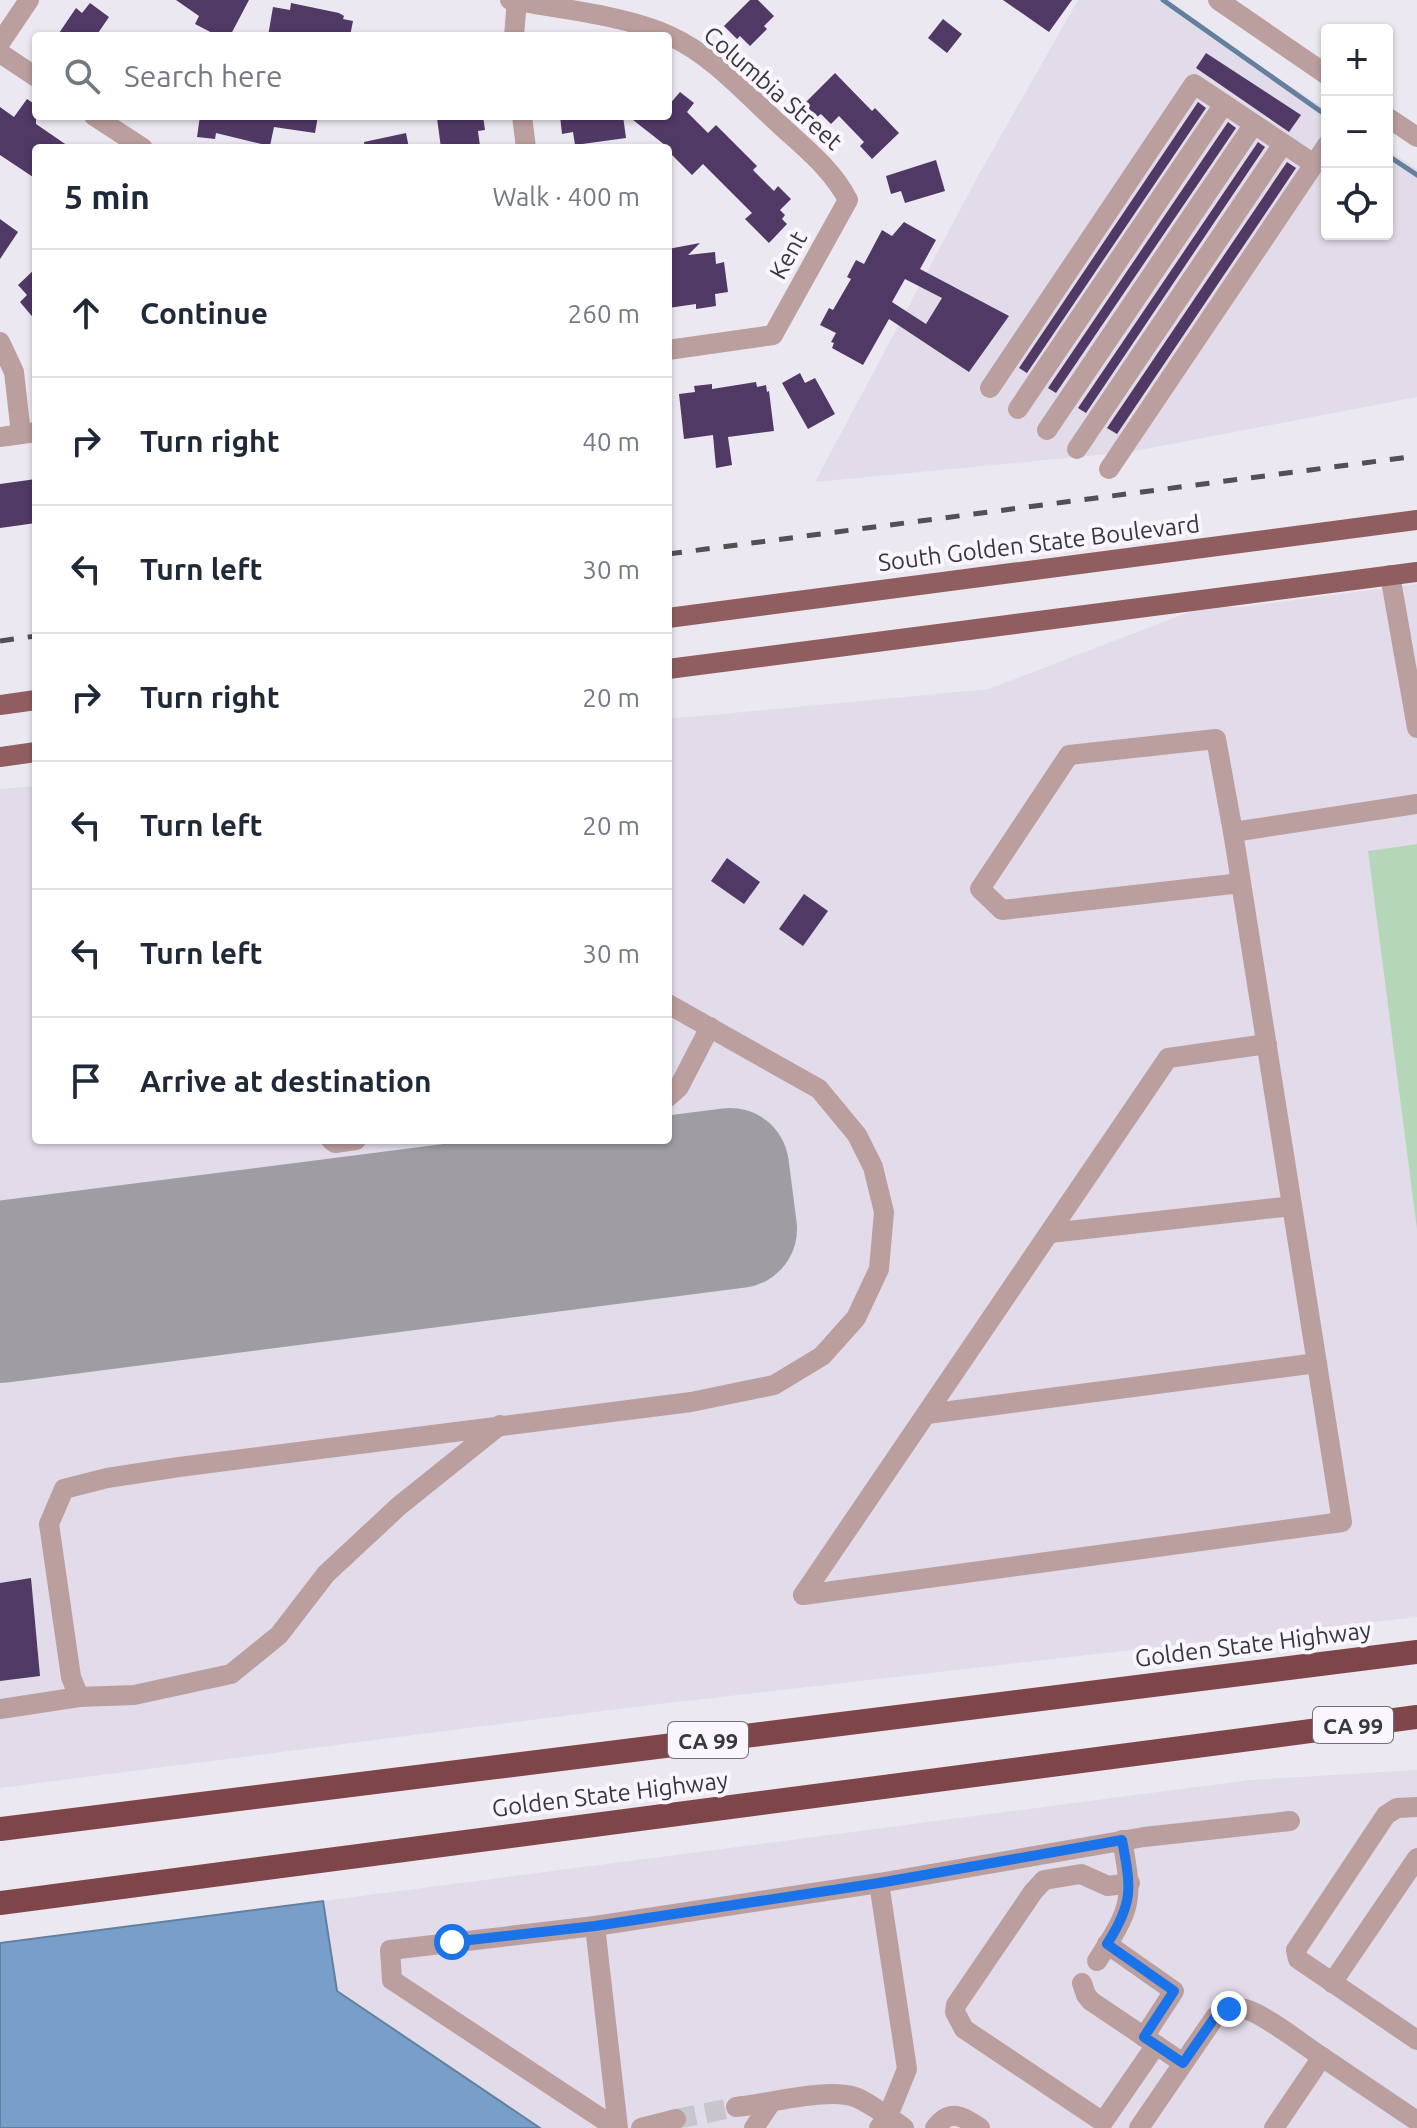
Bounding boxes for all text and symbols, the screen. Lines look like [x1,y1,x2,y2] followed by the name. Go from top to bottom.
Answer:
[698,21,848,156] street label: Columbia Street
[1321,24,1393,240] map controls
[1321,24,1393,96] button: +
[32,32,672,120] search box
[60,54,104,98] icon: search
[124,59,283,93] text: Search here
[1321,96,1393,168] button: −
[1321,168,1393,240] button: locate
[64,177,150,215] text: 5 min
[492,182,640,211] text: Walk · 400 m
[764,226,812,284] street label: Kent
[64,291,108,335] icon: ahead
[140,296,268,330] text: Continue
[568,299,640,328] text: 260 m
[64,419,108,463] icon: right
[140,424,280,458] text: Turn right
[582,427,640,456] text: 40 m
[877,510,1201,576] street label: South Golden State Boulevard
[64,547,108,591] icon: left
[140,552,262,586] text: Turn left
[582,555,640,584] text: 30 m
[64,675,108,719] icon: right
[140,680,280,714] text: Turn right
[582,683,640,712] text: 20 m
[64,803,108,847] icon: left
[140,808,262,842] text: Turn left
[582,811,640,840] text: 20 m
[64,931,108,975] icon: left
[140,936,262,970] text: Turn left
[582,939,640,968] text: 30 m
[64,1059,108,1103] icon: arrive
[140,1064,432,1098] text: Arrive at destination
[1133,1616,1373,1672] street label: Golden State Highway
[1313,1707,1393,1743] road number: CA 99
[668,1722,748,1758] road number: CA 99
[490,1766,730,1822] street label: Golden State Highway
[434,1924,470,1960] route start
[1211,1991,1247,2027] route end

